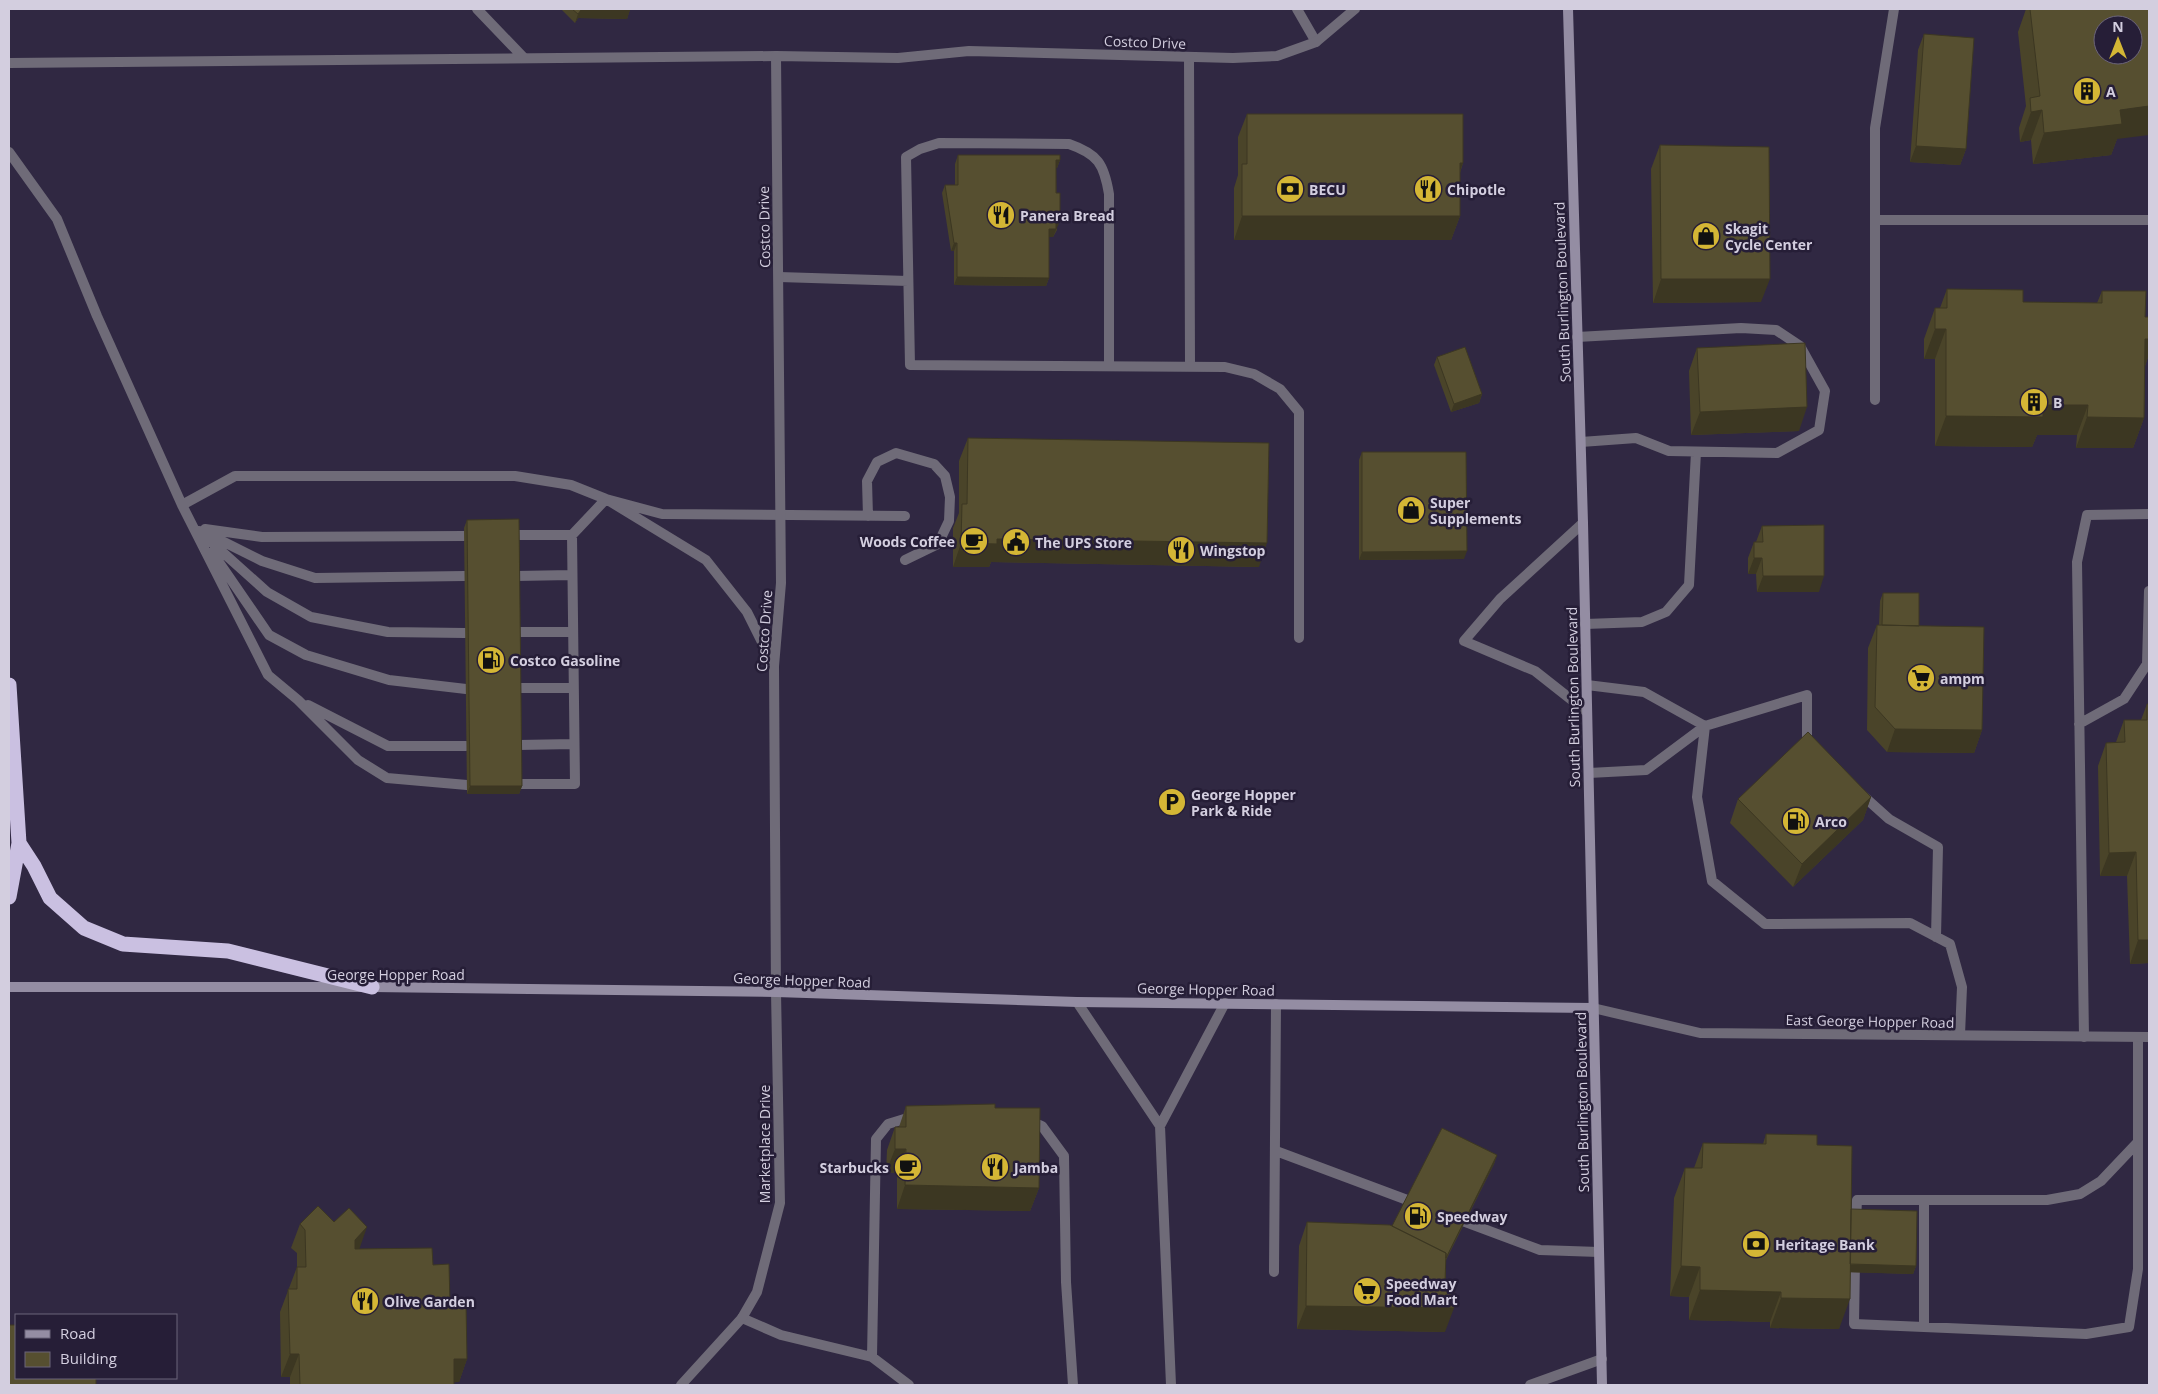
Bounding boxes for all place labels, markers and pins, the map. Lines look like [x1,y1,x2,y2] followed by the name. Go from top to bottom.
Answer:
[2072,76,2102,106] building icon: A
[2106,82,2116,101] place label: A
[1275,174,1305,204] bank icon: BECU
[1413,174,1443,204] restaurant icon: Chipotle
[1309,180,1346,199] place label: BECU
[1447,180,1506,199] place label: Chipotle
[986,200,1016,230] restaurant icon: Panera Bread
[1020,206,1115,225] place label: Panera Bread
[1725,219,1813,254] place label: Skagit Cycle Center
[1691,221,1721,251] shop icon: Skagit Cycle Center
[2019,387,2049,417] building icon: B
[2053,393,2062,412] place label: B
[1430,493,1521,528] place label: Super Supplements
[1396,495,1426,525] shop icon: Super Supplements
[959,526,989,556] cafe icon: Woods Coffee
[1001,527,1031,557] public building icon: The UPS Store
[860,532,955,551] place label: Woods Coffee
[1035,533,1132,552] place label: The UPS Store
[1166,535,1196,565] restaurant icon: Wingstop
[1200,541,1266,560] place label: Wingstop
[476,645,506,675] fuel station icon: Costco Gasoline
[510,651,620,670] place label: Costco Gasoline
[1906,663,1936,693] supermarket icon: ampm
[1940,669,1985,688] place label: ampm
[1191,785,1297,820] place label: George Hopper Park & Ride
[1157,787,1187,817] parking icon: George Hopper Park & Ride
[1781,806,1811,836] fuel station icon: Arco
[1815,812,1847,831] place label: Arco
[893,1152,923,1182] cafe icon: Starbucks
[980,1152,1010,1182] restaurant icon: Jamba
[819,1158,889,1177] place label: Starbucks
[1012,1158,1058,1177] place label: Jamba
[1403,1201,1433,1231] fuel station icon: Speedway
[1437,1207,1507,1226] place label: Speedway
[1741,1229,1771,1259] bank icon: Heritage Bank
[1775,1235,1875,1254] place label: Heritage Bank
[1386,1274,1458,1309] place label: Speedway Food Mart
[1352,1276,1382,1306] supermarket icon: Speedway Food Mart
[350,1286,380,1316] restaurant icon: Olive Garden
[384,1292,475,1311] place label: Olive Garden

